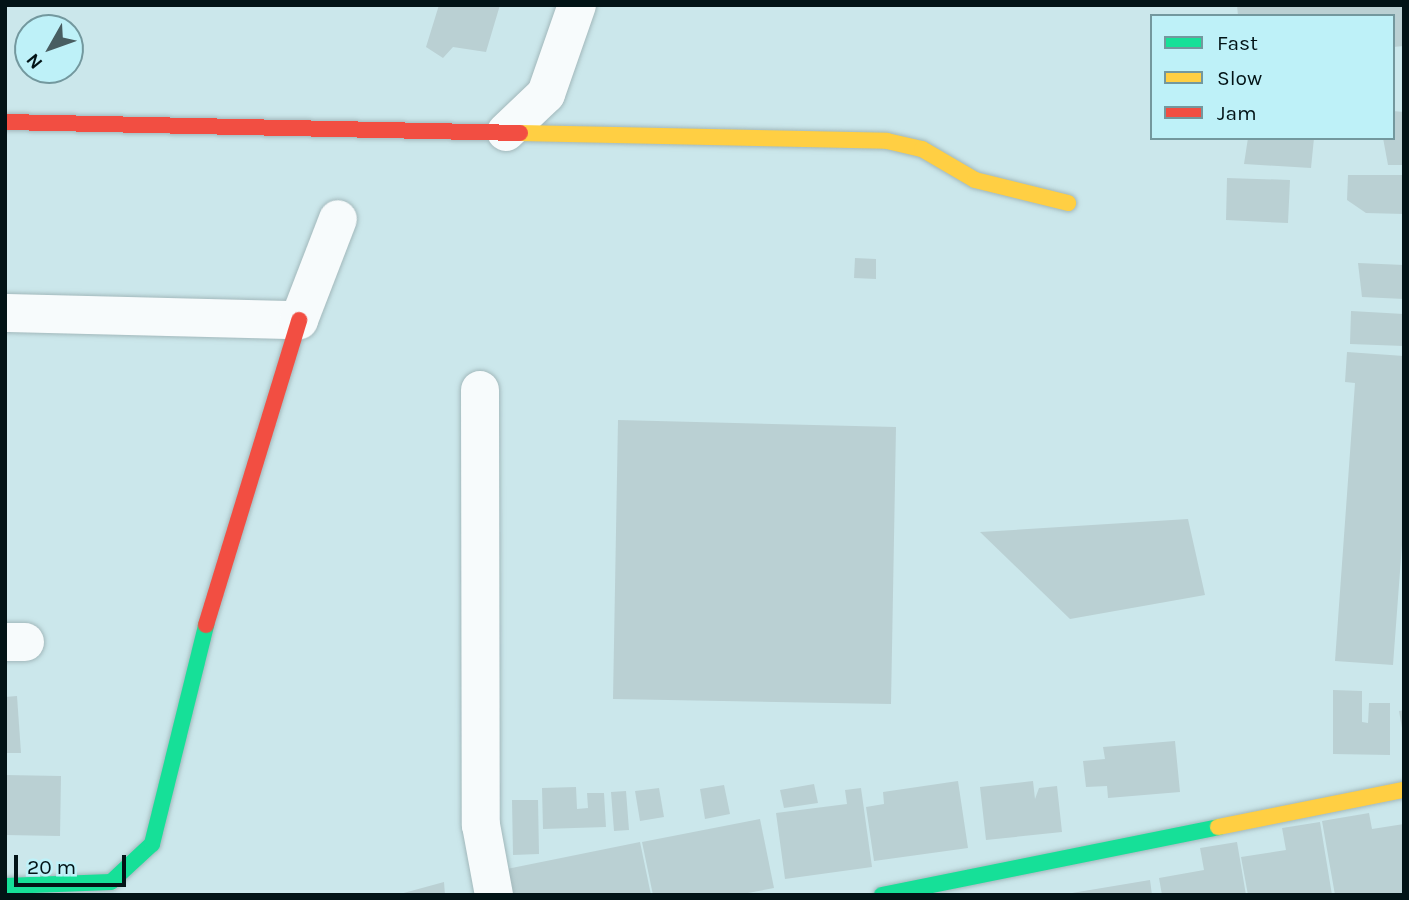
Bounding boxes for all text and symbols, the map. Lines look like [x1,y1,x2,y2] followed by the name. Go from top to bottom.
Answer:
[14,14,84,84] north arrow
[1150,14,1395,140] legend
[1217,31,1258,55] text: Fast
[22,49,47,74] text: N
[1217,66,1262,90] text: Slow
[1217,101,1257,125] text: Jam
[18,841,130,885] scale bar
[27,855,76,879] text: 20 m

